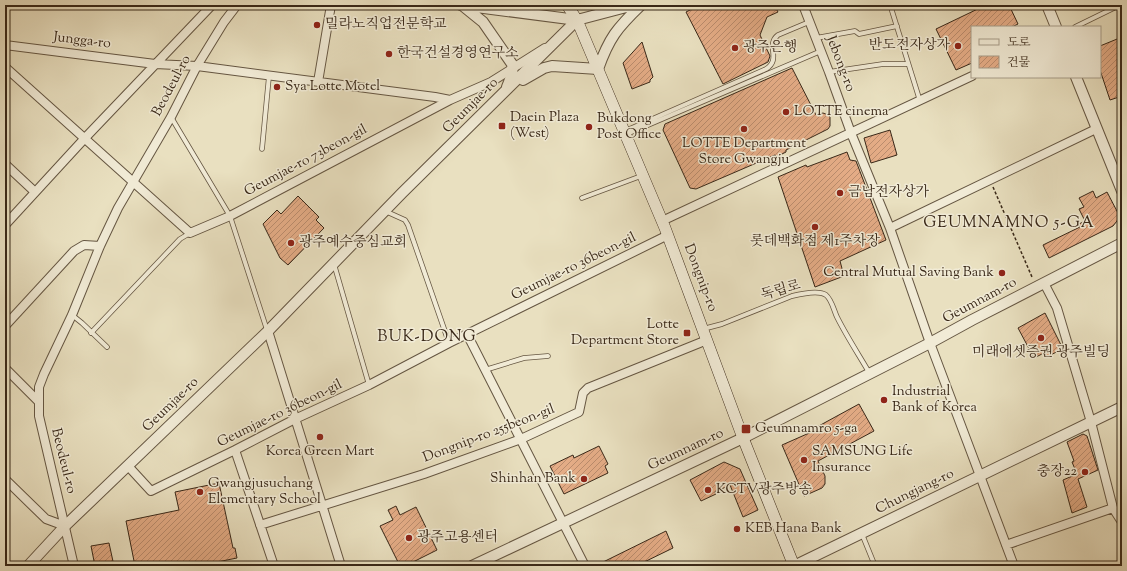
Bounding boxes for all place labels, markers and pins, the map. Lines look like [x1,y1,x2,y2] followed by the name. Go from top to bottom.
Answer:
[325,15,447,35] place label: 밀라노직업전문학교
[312,20,322,30] marker: 밀라노직업전문학교
[869,36,950,56] place label: 반도전자상가
[743,38,797,58] place label: 광주은행
[953,41,963,51] marker: 반도전자상가
[730,43,740,53] marker: 광주은행
[397,44,519,64] place label: 한국건설경영연구소
[384,49,394,59] marker: 한국건설경영연구소
[285,77,380,97] place label: Sya Lotte Motel
[272,82,282,92] marker: Sya Lotte Motel
[794,102,889,122] place label: LOTTE cinema
[781,107,791,117] marker: LOTTE cinema
[510,108,580,144] place label: Daein Plaza (West)
[597,109,661,145] place label: Bukdong Post Office
[497,121,507,131] marker: Daein Plaza (West)
[584,122,594,132] marker: Bukdong Post Office
[739,124,749,134] marker: LOTTE Department Store Gwangju
[682,134,806,170] place label: LOTTE Department Store Gwangju
[848,183,930,203] place label: 금남전자상가
[835,188,845,198] marker: 금남전자상가
[810,222,820,232] marker: 롯데백화점 제1주차장
[750,232,880,252] place label: 롯데백화점 제1주차장
[299,233,407,253] place label: 광주예수중심교회
[286,238,296,248] marker: 광주예수중심교회
[823,263,994,283] place label: Central Mutual Saving Bank
[997,268,1007,278] marker: Central Mutual Saving Bank
[571,315,679,351] place label: Lotte Department Store
[682,328,692,338] marker: Lotte Department Store
[1036,333,1046,343] marker: 미래에셋증권 광주빌딩
[972,343,1110,363] place label: 미래에셋증권 광주빌딩
[892,382,978,418] place label: Industrial Bank of Korea
[879,395,889,405] marker: Industrial Bank of Korea
[755,419,858,439] place label: Geumnamro 5-ga
[740,423,752,435] marker: Geumnamro 5-ga
[315,432,325,442] marker: Korea Green Mart
[266,442,374,462] place label: Korea Green Mart
[812,442,913,478] place label: SAMSUNG Life Insurance
[799,455,809,465] marker: SAMSUNG Life Insurance
[1037,462,1077,482] place label: 충장22
[1080,467,1090,477] marker: 충장22
[490,469,576,489] place label: Shinhan Bank
[208,474,321,510] place label: Gwangjusuchang Elementary School
[579,474,589,484] marker: Shinhan Bank
[716,480,813,500] place label: KCTV광주방송
[703,485,713,495] marker: KCTV광주방송
[195,487,205,497] marker: Gwangjusuchang Elementary School
[745,519,842,539] place label: KEB Hana Bank
[732,524,742,534] marker: KEB Hana Bank
[417,528,498,548] place label: 광주고용센터
[404,533,414,543] marker: 광주고용센터

